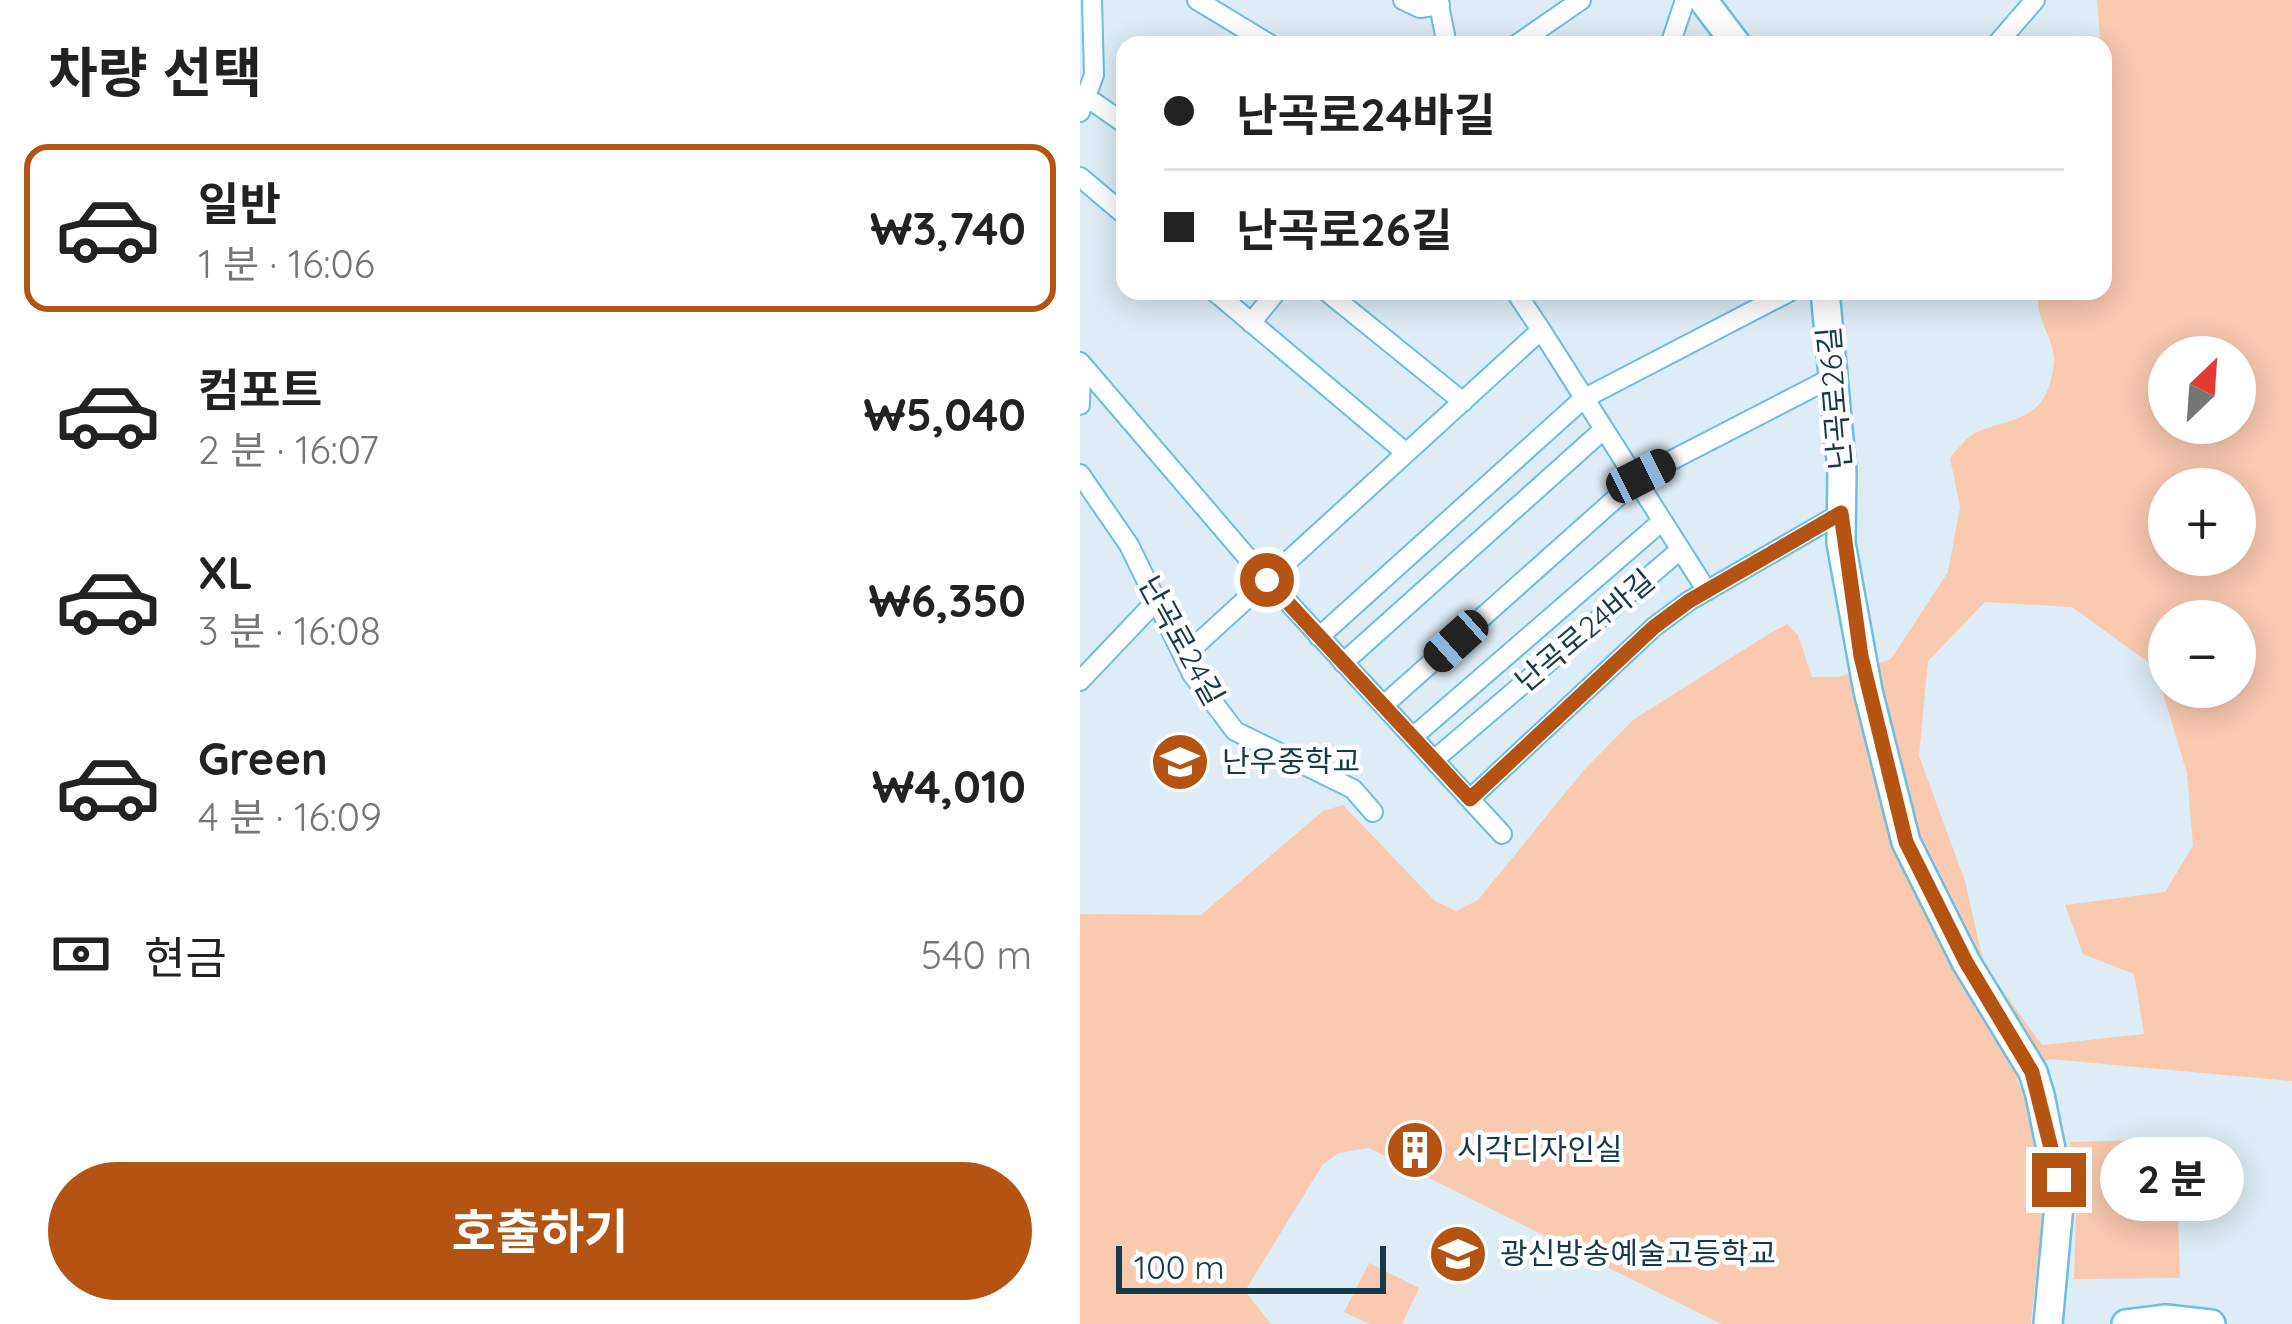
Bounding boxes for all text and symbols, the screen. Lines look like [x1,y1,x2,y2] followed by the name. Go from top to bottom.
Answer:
[48,38,262,106] text: 차량 선택
[1236,86,1495,142] text: 난곡로24바길
[54,174,162,282] icon: car
[198,175,281,231] text: 일반
[870,200,1026,256] text: ₩3,740
[1236,201,1452,257] text: 난곡로26길
[198,239,375,288] text: 1 분 · 16:06
[1809,325,1859,471] street label: 난곡로26길
[2148,336,2256,444] north arrow
[2148,336,2256,708] map controls
[54,360,162,468] icon: car
[198,361,322,417] text: 컴포트
[864,386,1026,442] text: ₩5,040
[198,425,379,474] text: 2 분 · 16:07
[1601,444,1681,508] car
[2148,468,2256,576] button: +
[198,544,253,600] text: XL
[54,546,162,654] icon: car
[1240,553,1294,607] route start
[1507,561,1662,699] street label: 난곡로24바길
[1131,569,1233,712] street label: 난곡로24길
[869,572,1026,628] text: ₩6,350
[2148,600,2256,708] button: −
[1417,604,1495,678] car
[198,606,381,655] text: 3 분 · 16:08
[198,730,328,786] text: Green
[1149,731,1211,793] school or university icon: 난우중학교
[54,732,162,840] icon: car
[1222,742,1360,780] place label: 난우중학교
[872,758,1026,814] text: ₩4,010
[198,792,382,841] text: 4 분 · 16:09
[48,921,114,987] icon: cash
[144,929,227,985] text: 현금
[921,930,1032,979] text: 540 m
[1384,1119,1446,1181] building icon: 시각디자인실
[1457,1130,1623,1168] place label: 시각디자인실
[2101,1138,2245,1222] callout: 2 분
[2032,1153,2086,1207] route end
[2138,1154,2207,1203] text: 2 분
[48,1162,1032,1300] button: 호출하기
[1427,1223,1489,1285] school or university icon: 광신방송예술고등학교
[1500,1234,1776,1272] place label: 광신방송예술고등학교
[1116,1240,1386,1293] scale bar
[1134,1246,1225,1287] text: 100 m

